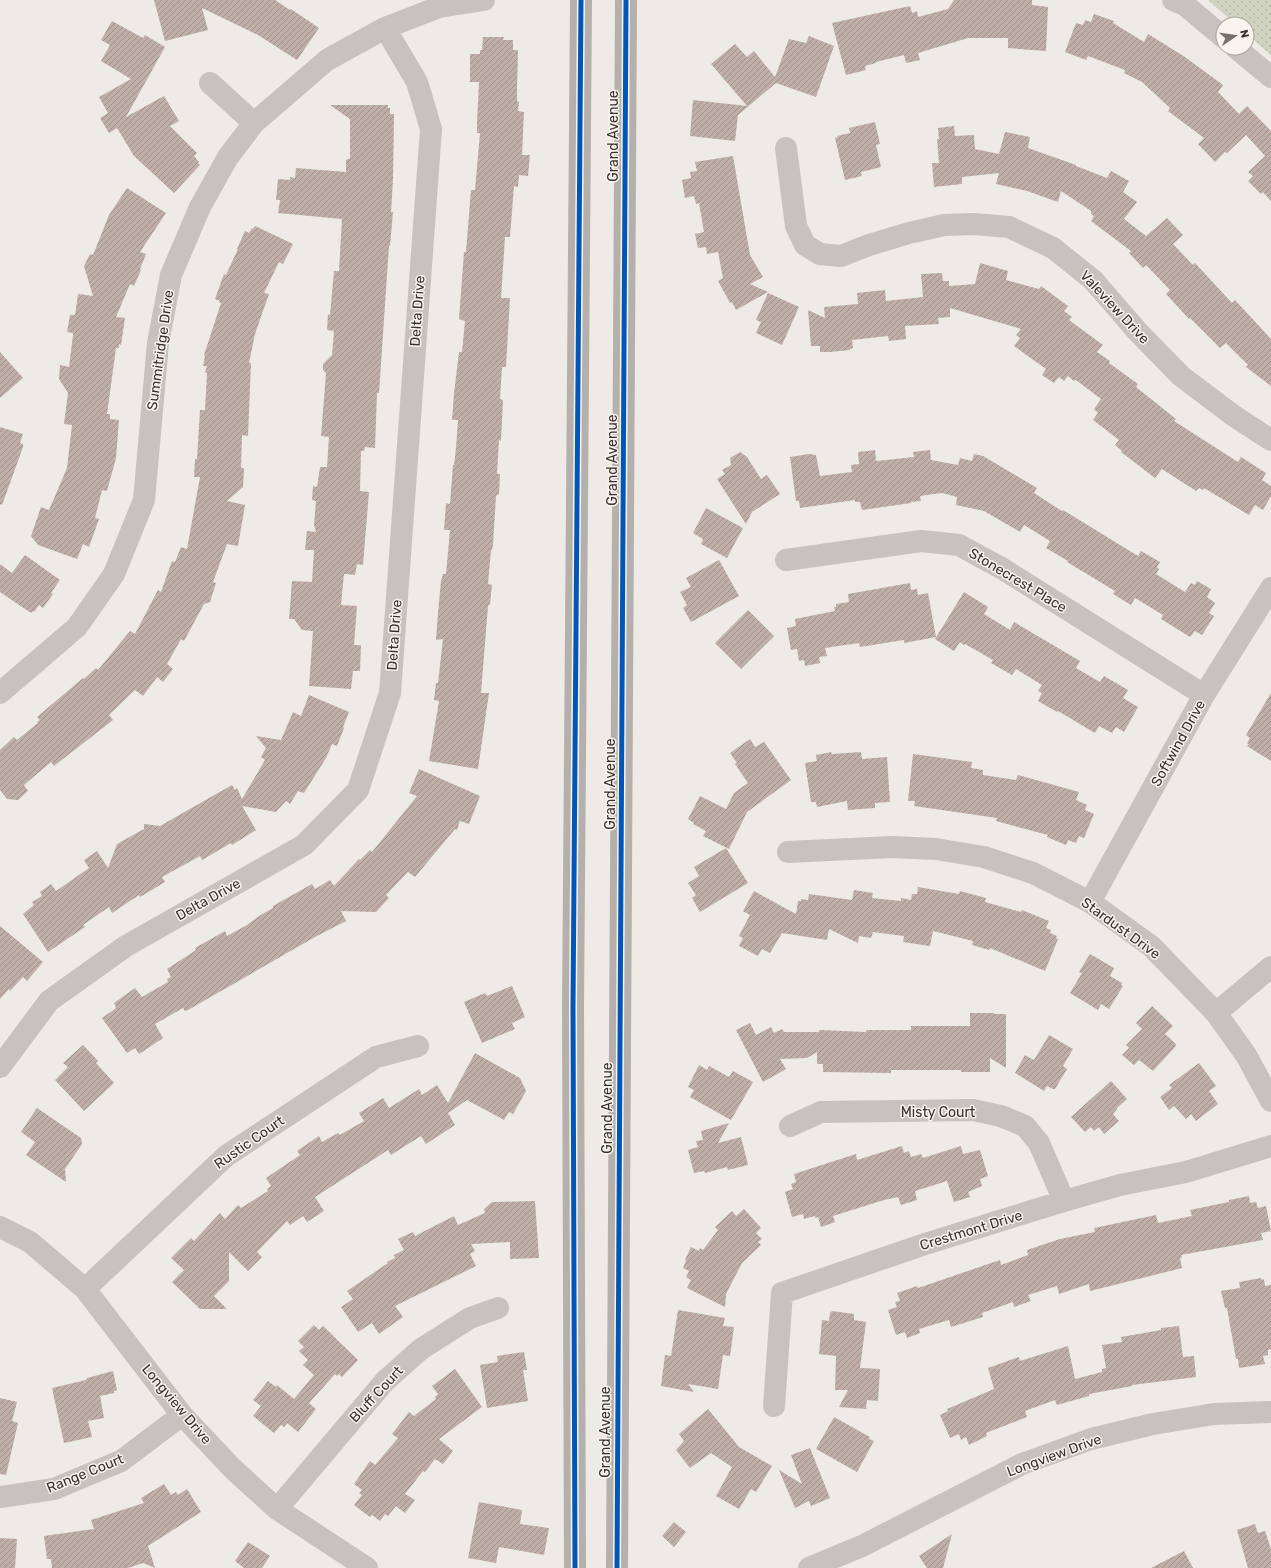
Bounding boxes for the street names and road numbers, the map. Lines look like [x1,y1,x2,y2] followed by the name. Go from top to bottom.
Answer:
[605,90,622,182] street label: Grand Avenue
[1076,267,1153,348] street label: Valeview Drive
[407,275,428,347] street label: Delta Drive
[144,289,177,411] street label: Summitridge Drive
[604,414,621,506] street label: Grand Avenue
[966,545,1070,616] street label: Stonecrest Place
[384,599,405,671] street label: Delta Drive
[1148,697,1209,789] street label: Softwind Drive
[602,738,619,830] street label: Grand Avenue
[173,875,244,924] street label: Delta Drive
[1078,894,1164,963] street label: Stardust Drive
[599,1062,616,1154] street label: Grand Avenue
[901,1104,976,1121] street label: Misty Court
[211,1112,288,1173] street label: Rustic Court
[918,1207,1025,1254] street label: Crestmont Drive
[138,1361,215,1448] street label: Longview Drive
[346,1362,407,1426] street label: Bluff Court
[597,1386,614,1478] street label: Grand Avenue
[1005,1430,1104,1480] street label: Longview Drive
[44,1450,127,1497] street label: Range Court

